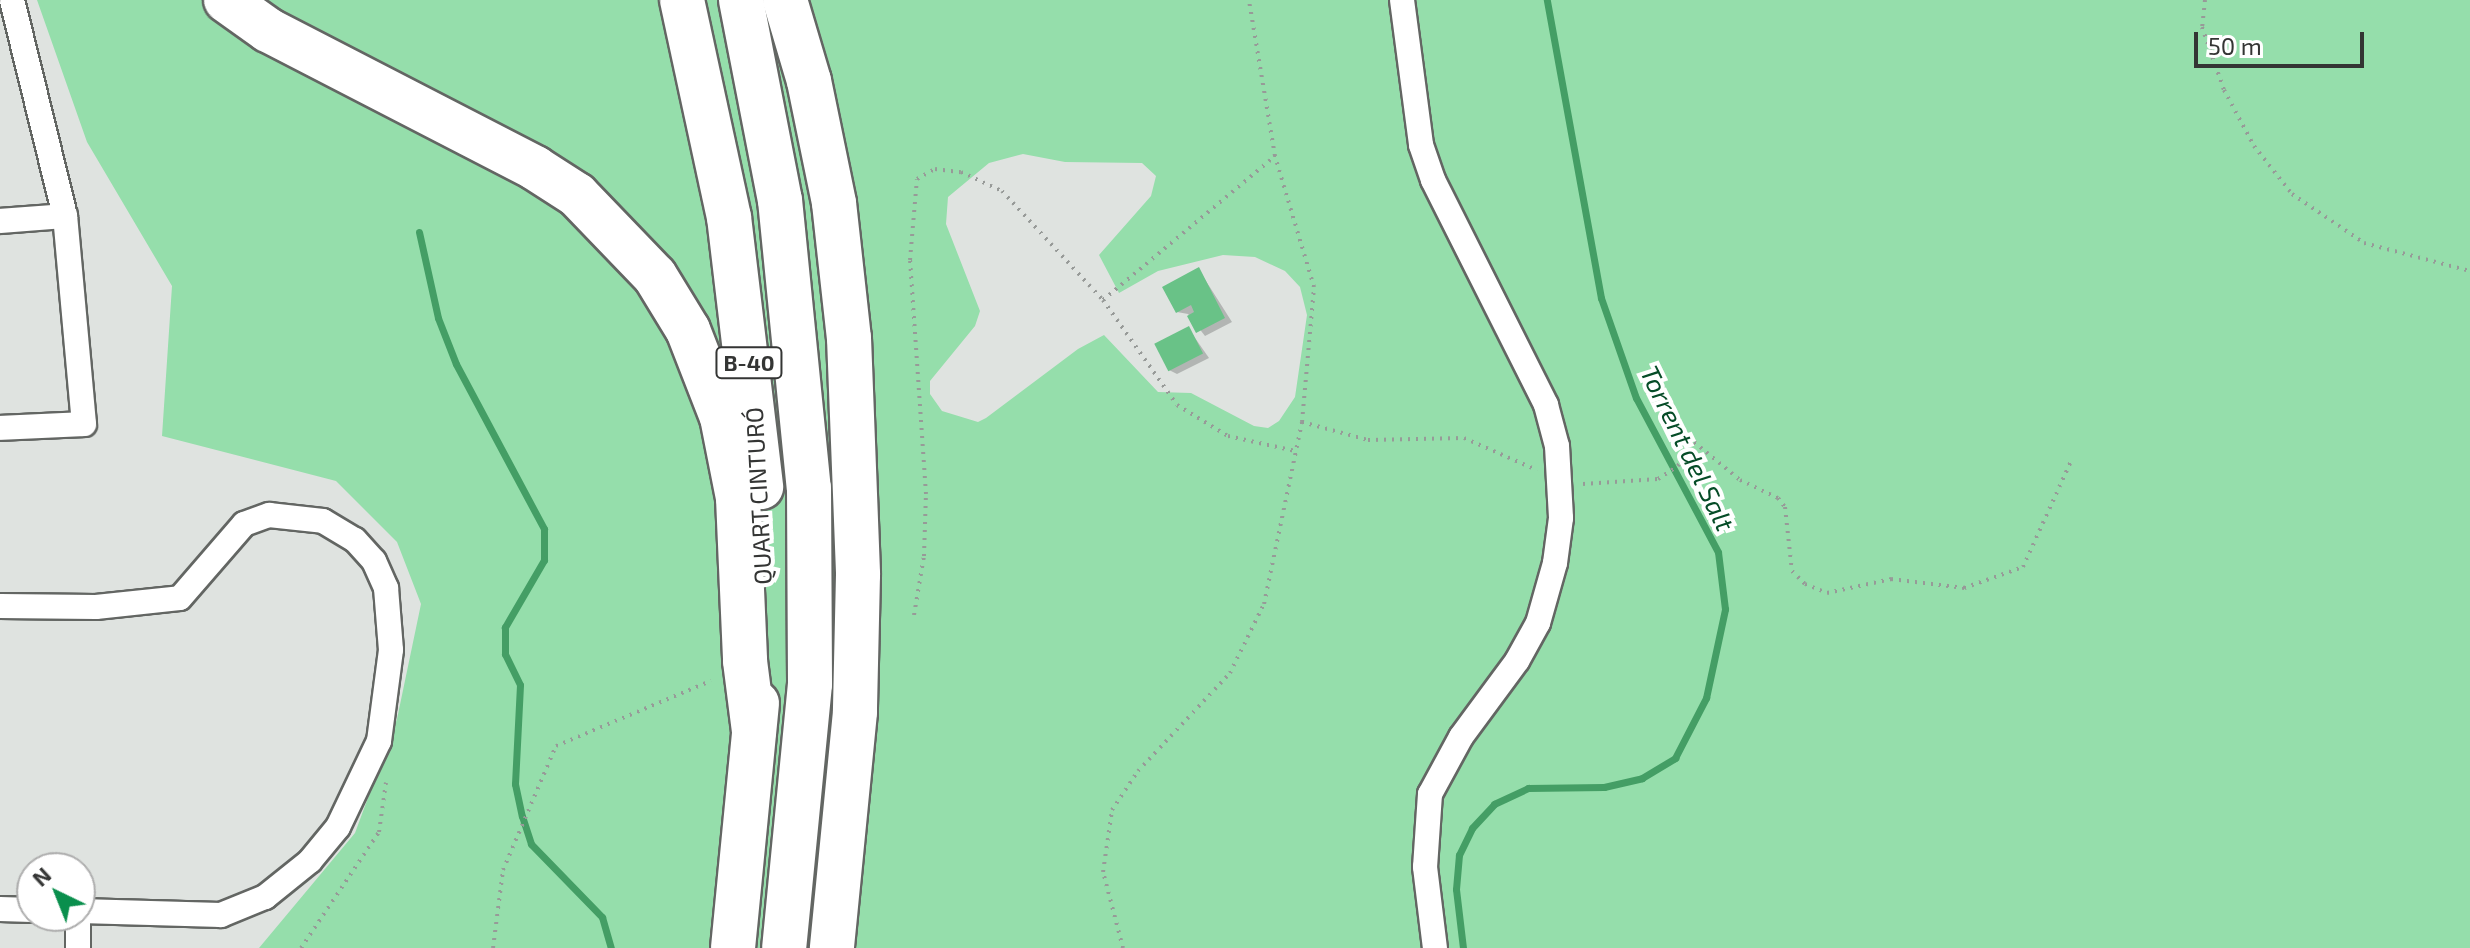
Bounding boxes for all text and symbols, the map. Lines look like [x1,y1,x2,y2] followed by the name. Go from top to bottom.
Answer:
[2198,16,2368,66] scale bar
[2208,31,2262,60] text: 50 m
[715,345,783,381] road number: B-40
[1634,360,1742,536] water label: Torrent del Salt
[739,406,777,586] street label: QUART CINTURÓ
[16,852,96,932] north arrow
[26,861,56,891] text: N

